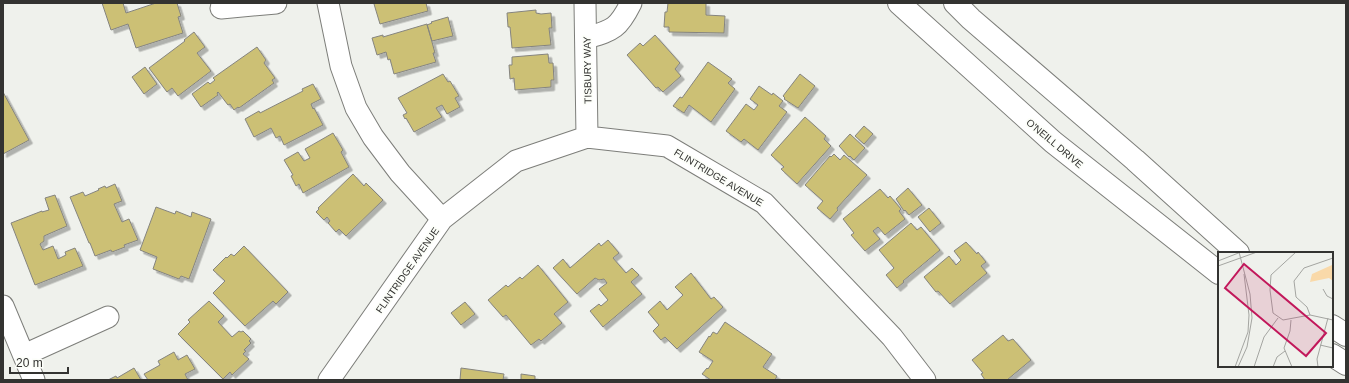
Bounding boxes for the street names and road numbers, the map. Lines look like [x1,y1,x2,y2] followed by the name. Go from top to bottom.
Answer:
[581,36,594,104] street label: TISBURY WAY
[1024,117,1085,170] street label: O'NEILL DRIVE
[672,146,766,209] street label: FLINTRIDGE AVENUE
[374,225,441,315] street label: FLINTRIDGE AVENUE

